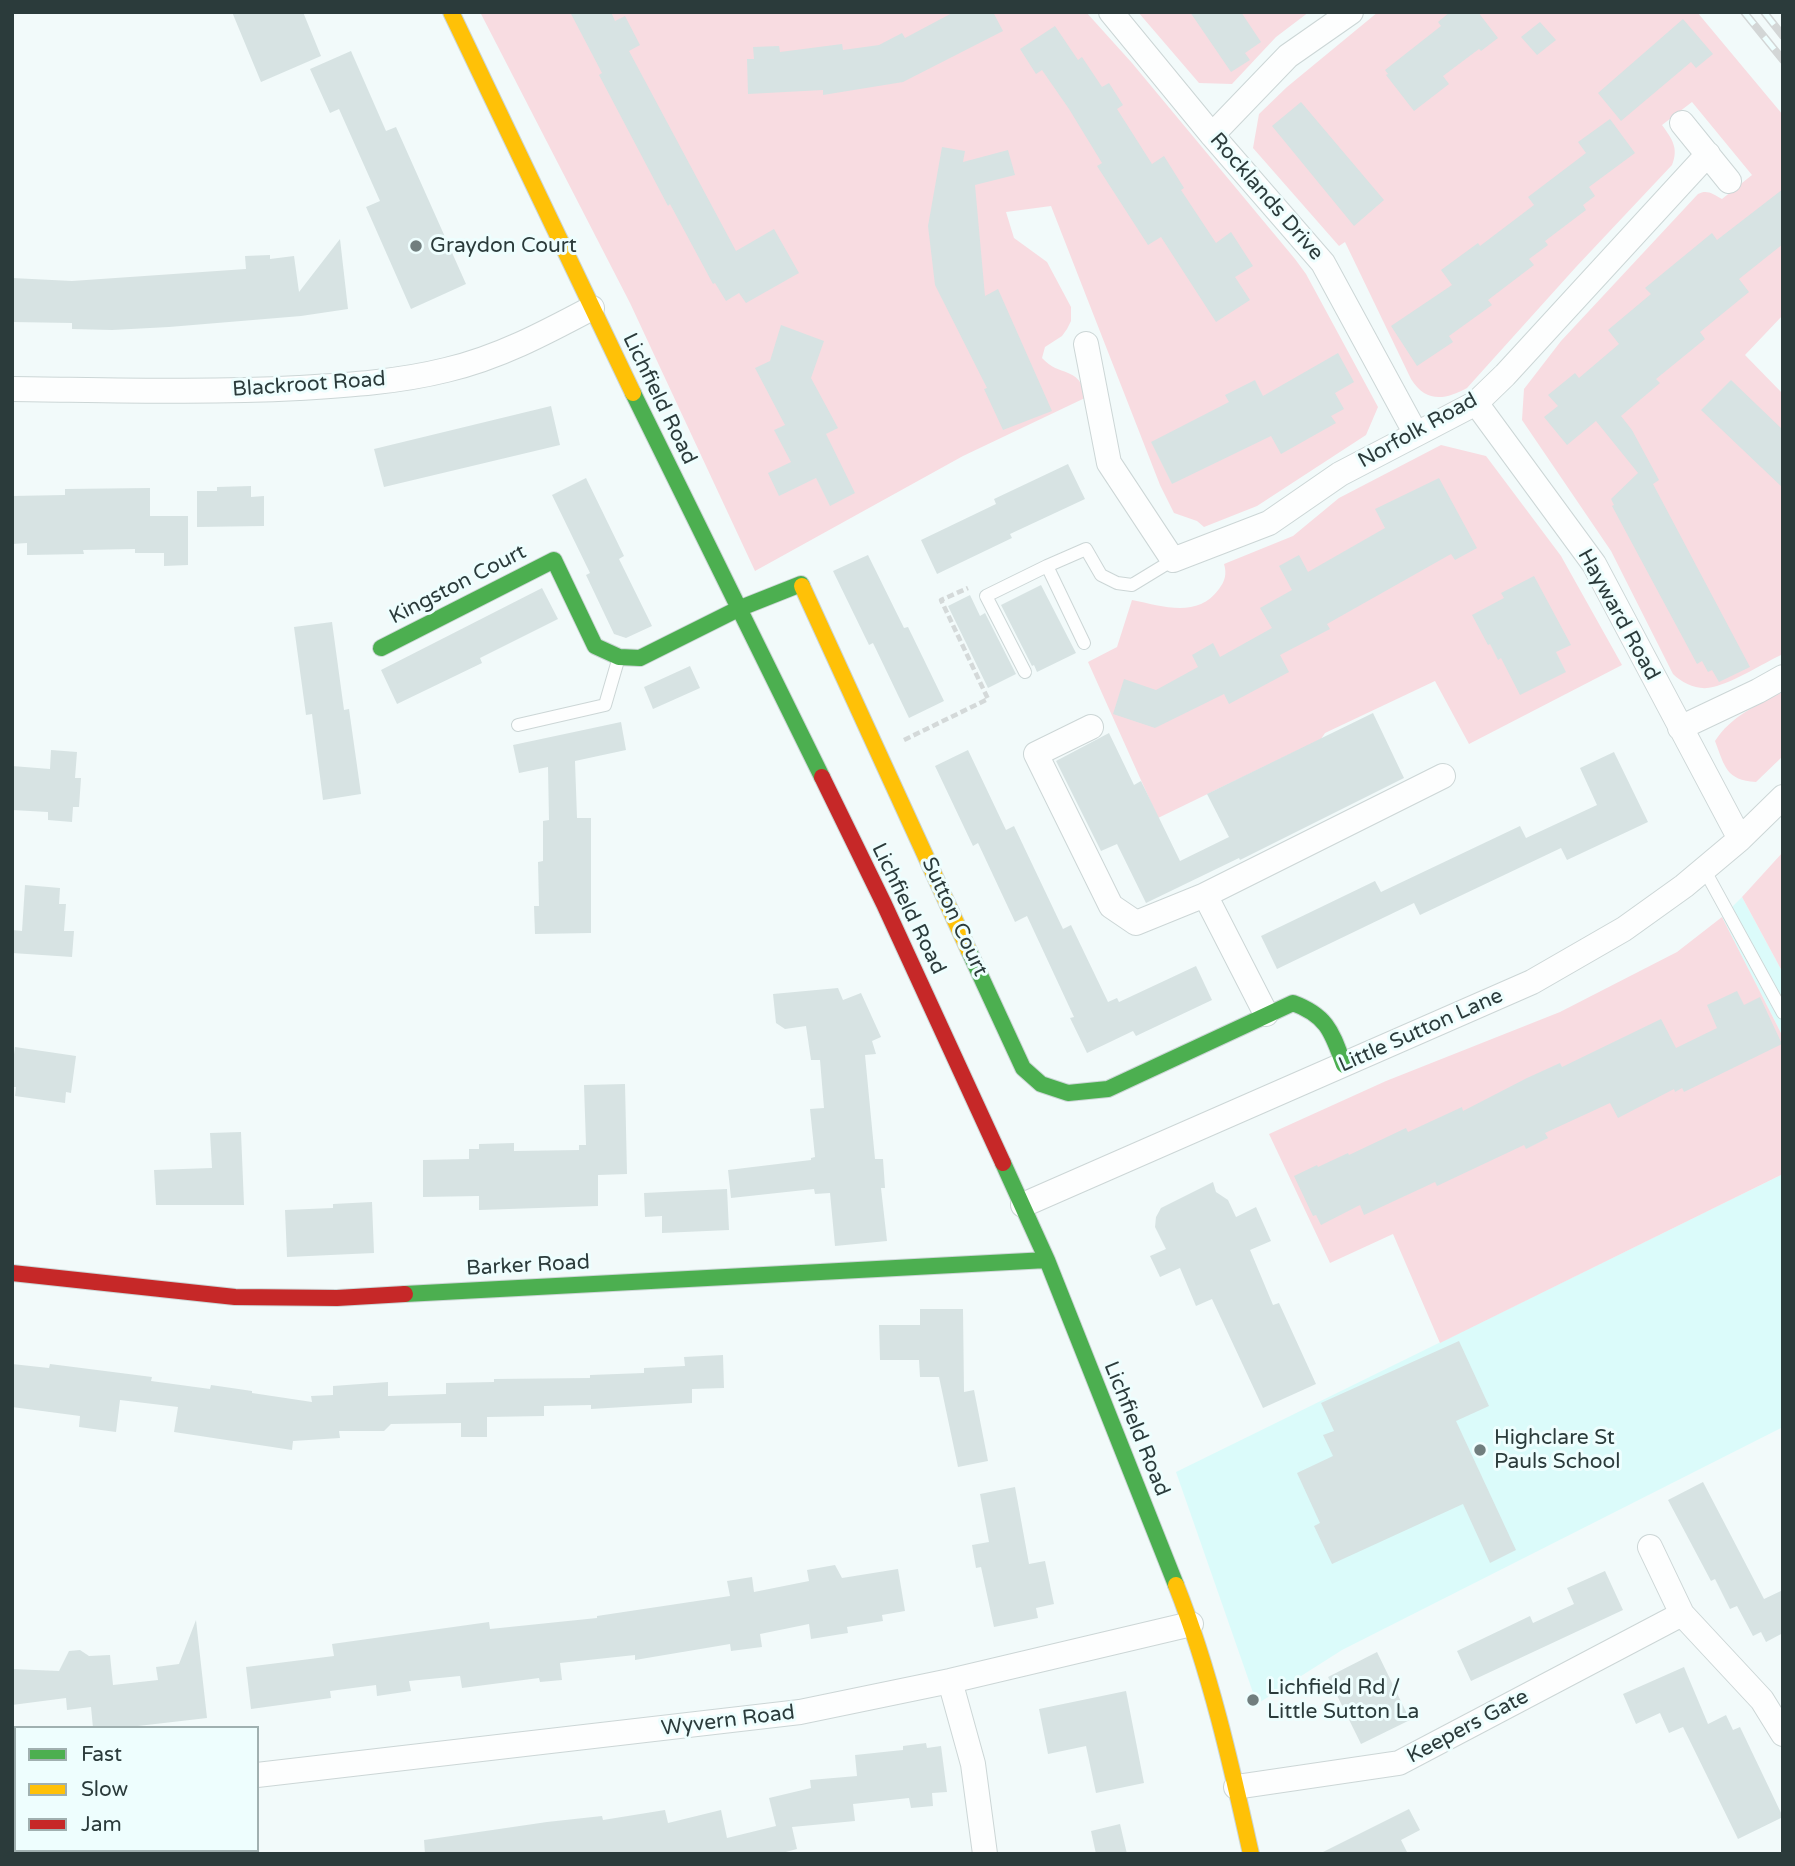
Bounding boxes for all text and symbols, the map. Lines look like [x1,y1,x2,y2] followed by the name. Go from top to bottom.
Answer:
[1204,128,1328,266] street label: Rocklands Drive
[430,233,577,259] place label: Graydon Court
[408,238,424,254] marker: Graydon Court
[616,329,702,469] street label: Lichfield Road
[232,367,386,403] street label: Blackroot Road
[1354,388,1482,474] street label: Norfolk Road
[385,540,531,630] street label: Kingston Court
[1572,545,1664,685] street label: Hayward Road
[865,839,951,979] street label: Lichfield Road
[915,854,993,980] street label: Sutton Court
[1335,983,1507,1079] street label: Little Sutton Lane
[466,1250,590,1282] street label: Barker Road
[1098,1358,1174,1500] street label: Lichfield Road
[1494,1425,1621,1475] place label: Highclare St Pauls School
[1472,1442,1488,1458] marker: Highclare St Pauls School
[1267,1675,1419,1725] place label: Lichfield Rd / Little Sutton La
[1403,1684,1533,1770] street label: Keepers Gate
[1245,1692,1261,1708] marker: Lichfield Rd / Little Sutton La
[660,1700,796,1742] street label: Wyvern Road
[14,1726,259,1852] legend
[81,1742,122,1767] text: Fast
[81,1777,128,1802] text: Slow
[81,1812,122,1837] text: Jam

